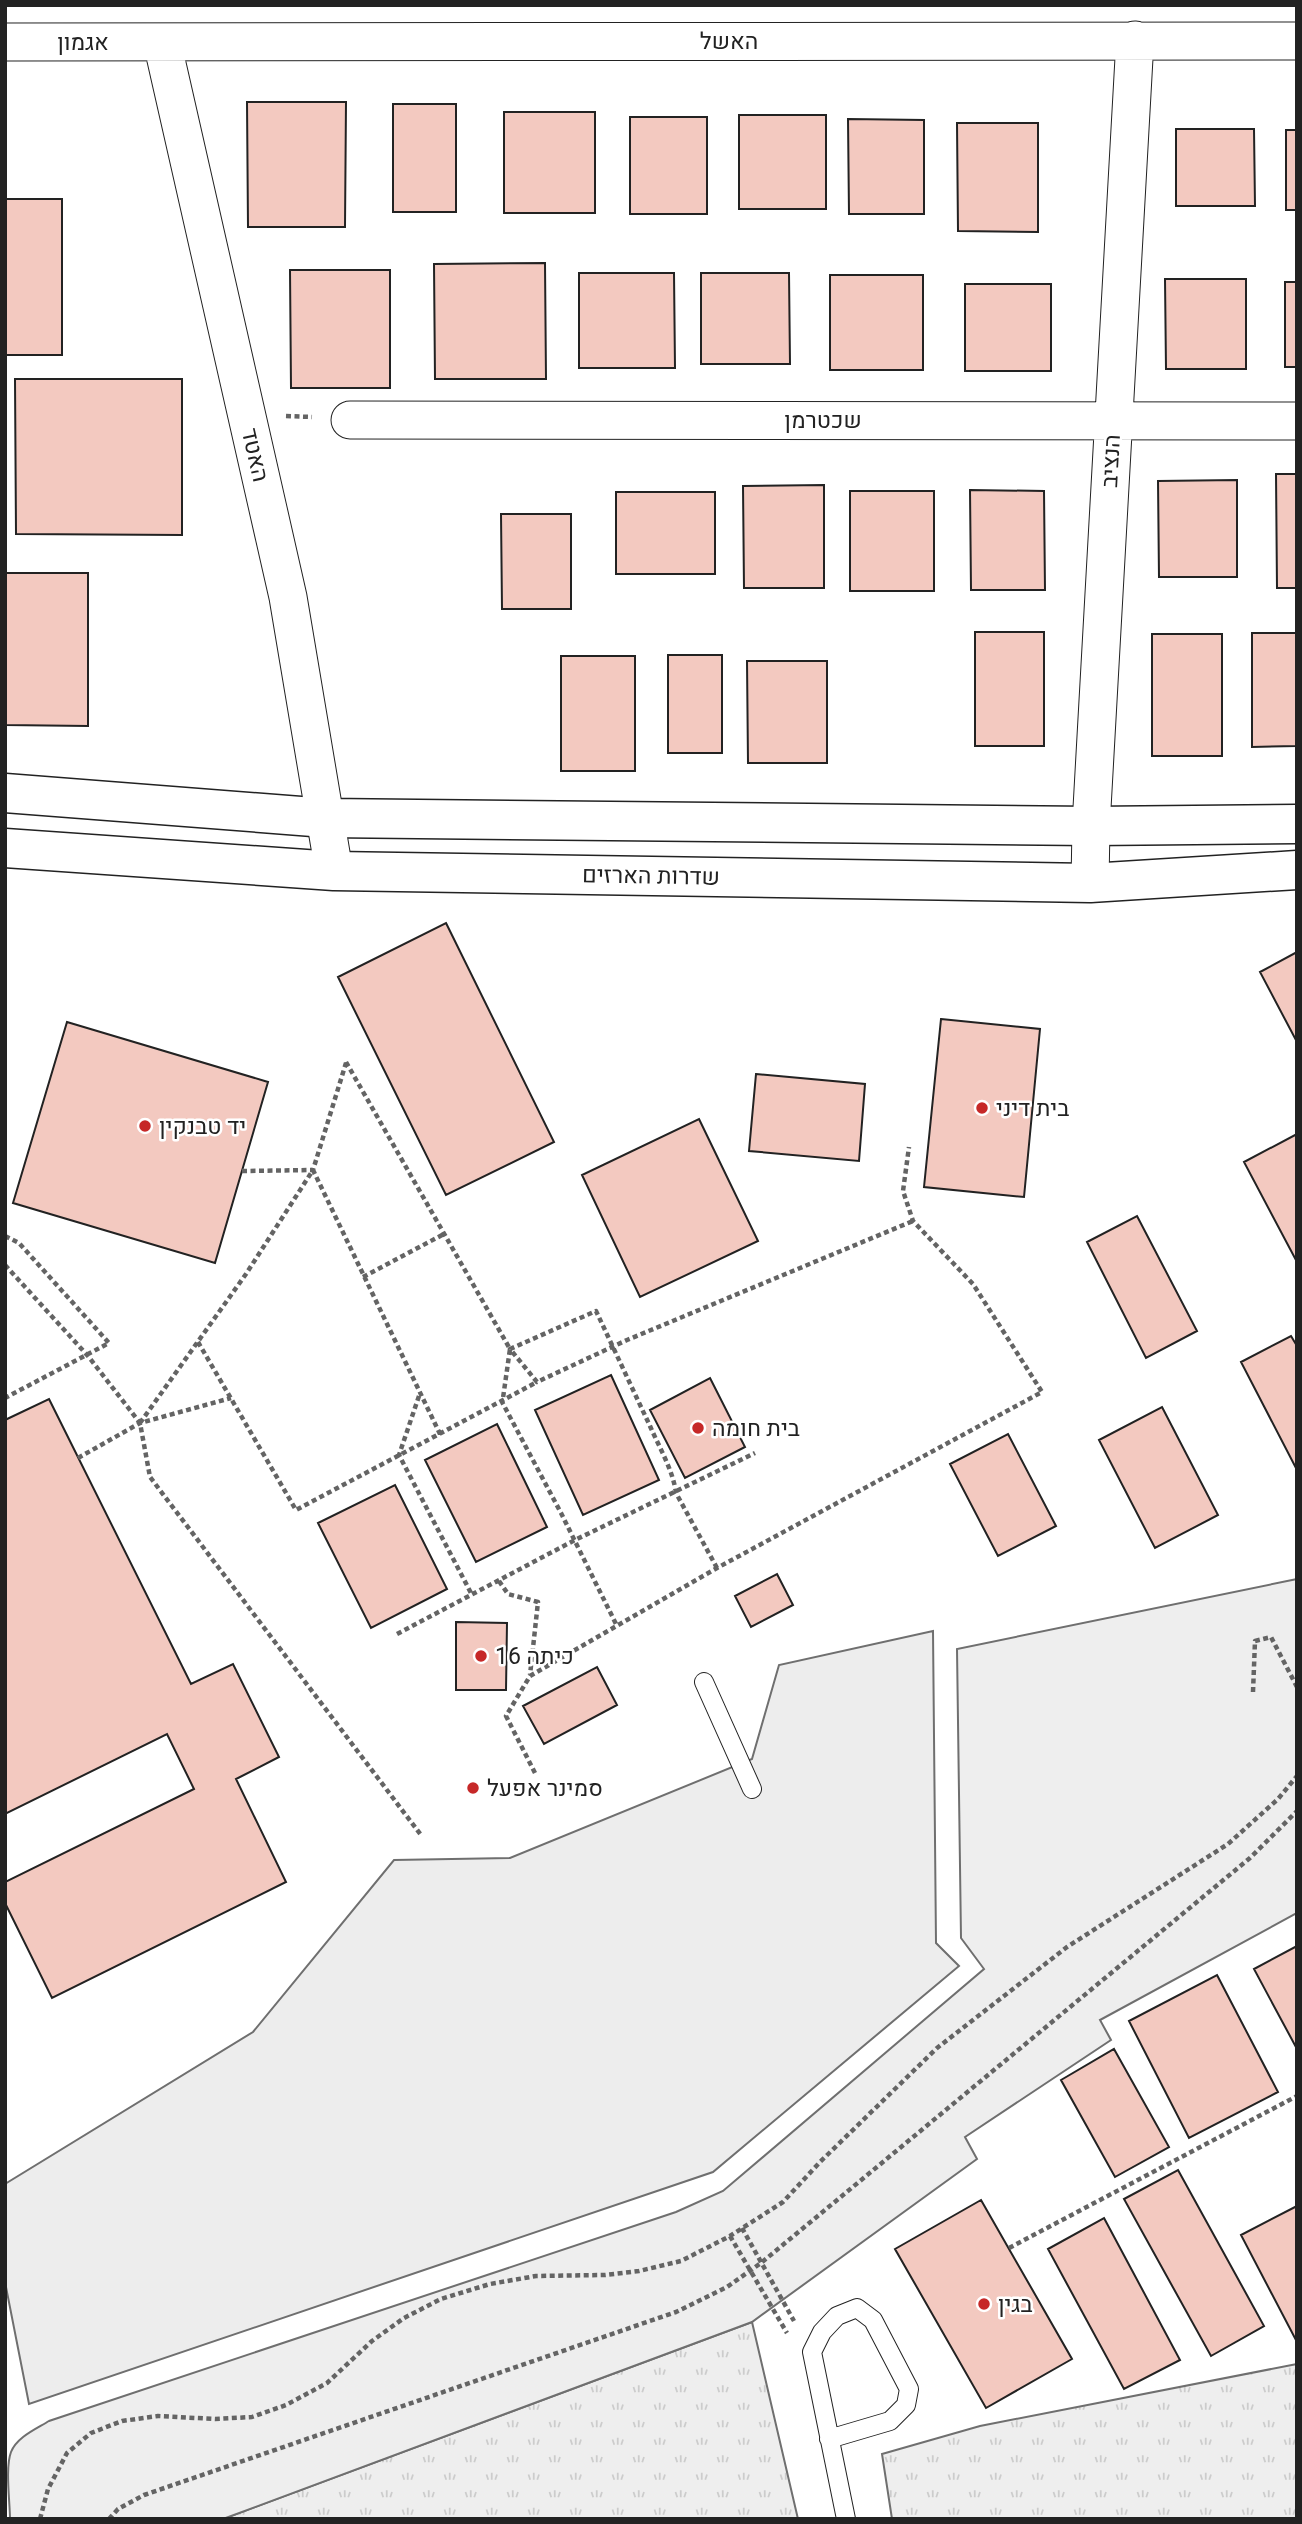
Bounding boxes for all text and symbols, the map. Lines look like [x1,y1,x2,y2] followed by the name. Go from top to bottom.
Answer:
[700,28,758,55] street label: האשל
[57,29,109,56] street label: אגמון
[784,407,862,434] street label: שכטרמן
[236,425,274,485] street label: האטד
[1096,434,1126,488] street label: הנציב
[582,861,720,891] street label: שדרות הארזים
[996,1095,1069,1122] place label: בית דיני
[974,1100,990,1116] marker: בית דיני
[159,1113,246,1140] place label: יד טבנקין
[137,1118,153,1134] marker: יד טבנקין
[712,1415,800,1442] place label: בית חומה
[690,1420,706,1436] marker: בית חומה
[495,1643,574,1670] place label: כיתה 16
[473,1648,489,1664] marker: כיתה 16
[487,1775,603,1802] place label: סמינר אפעל
[465,1780,481,1796] marker: סמינר אפעל
[998,2291,1033,2318] place label: בגין
[976,2296,992,2312] marker: בגין

